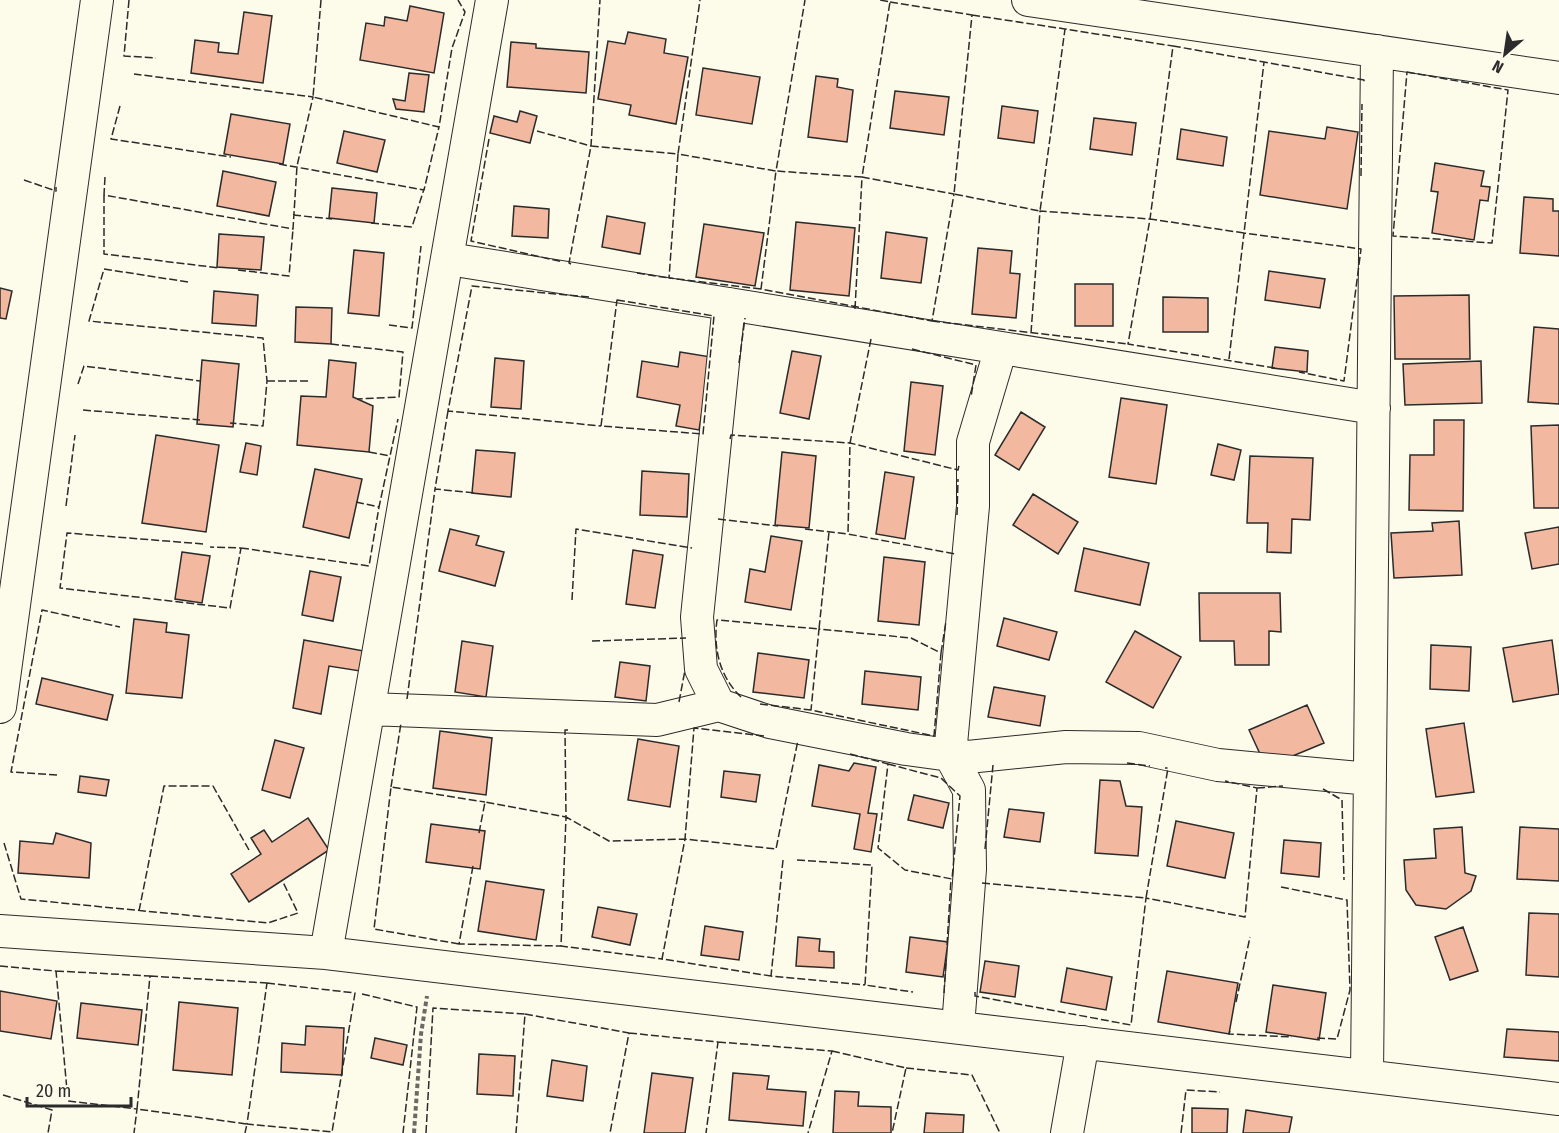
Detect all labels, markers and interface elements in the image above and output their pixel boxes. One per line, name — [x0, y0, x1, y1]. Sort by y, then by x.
north arrow — [1475, 24, 1535, 84]
text: N — [1489, 56, 1507, 77]
scale bar — [27, 1070, 130, 1108]
text: 20 m — [36, 1080, 71, 1102]

